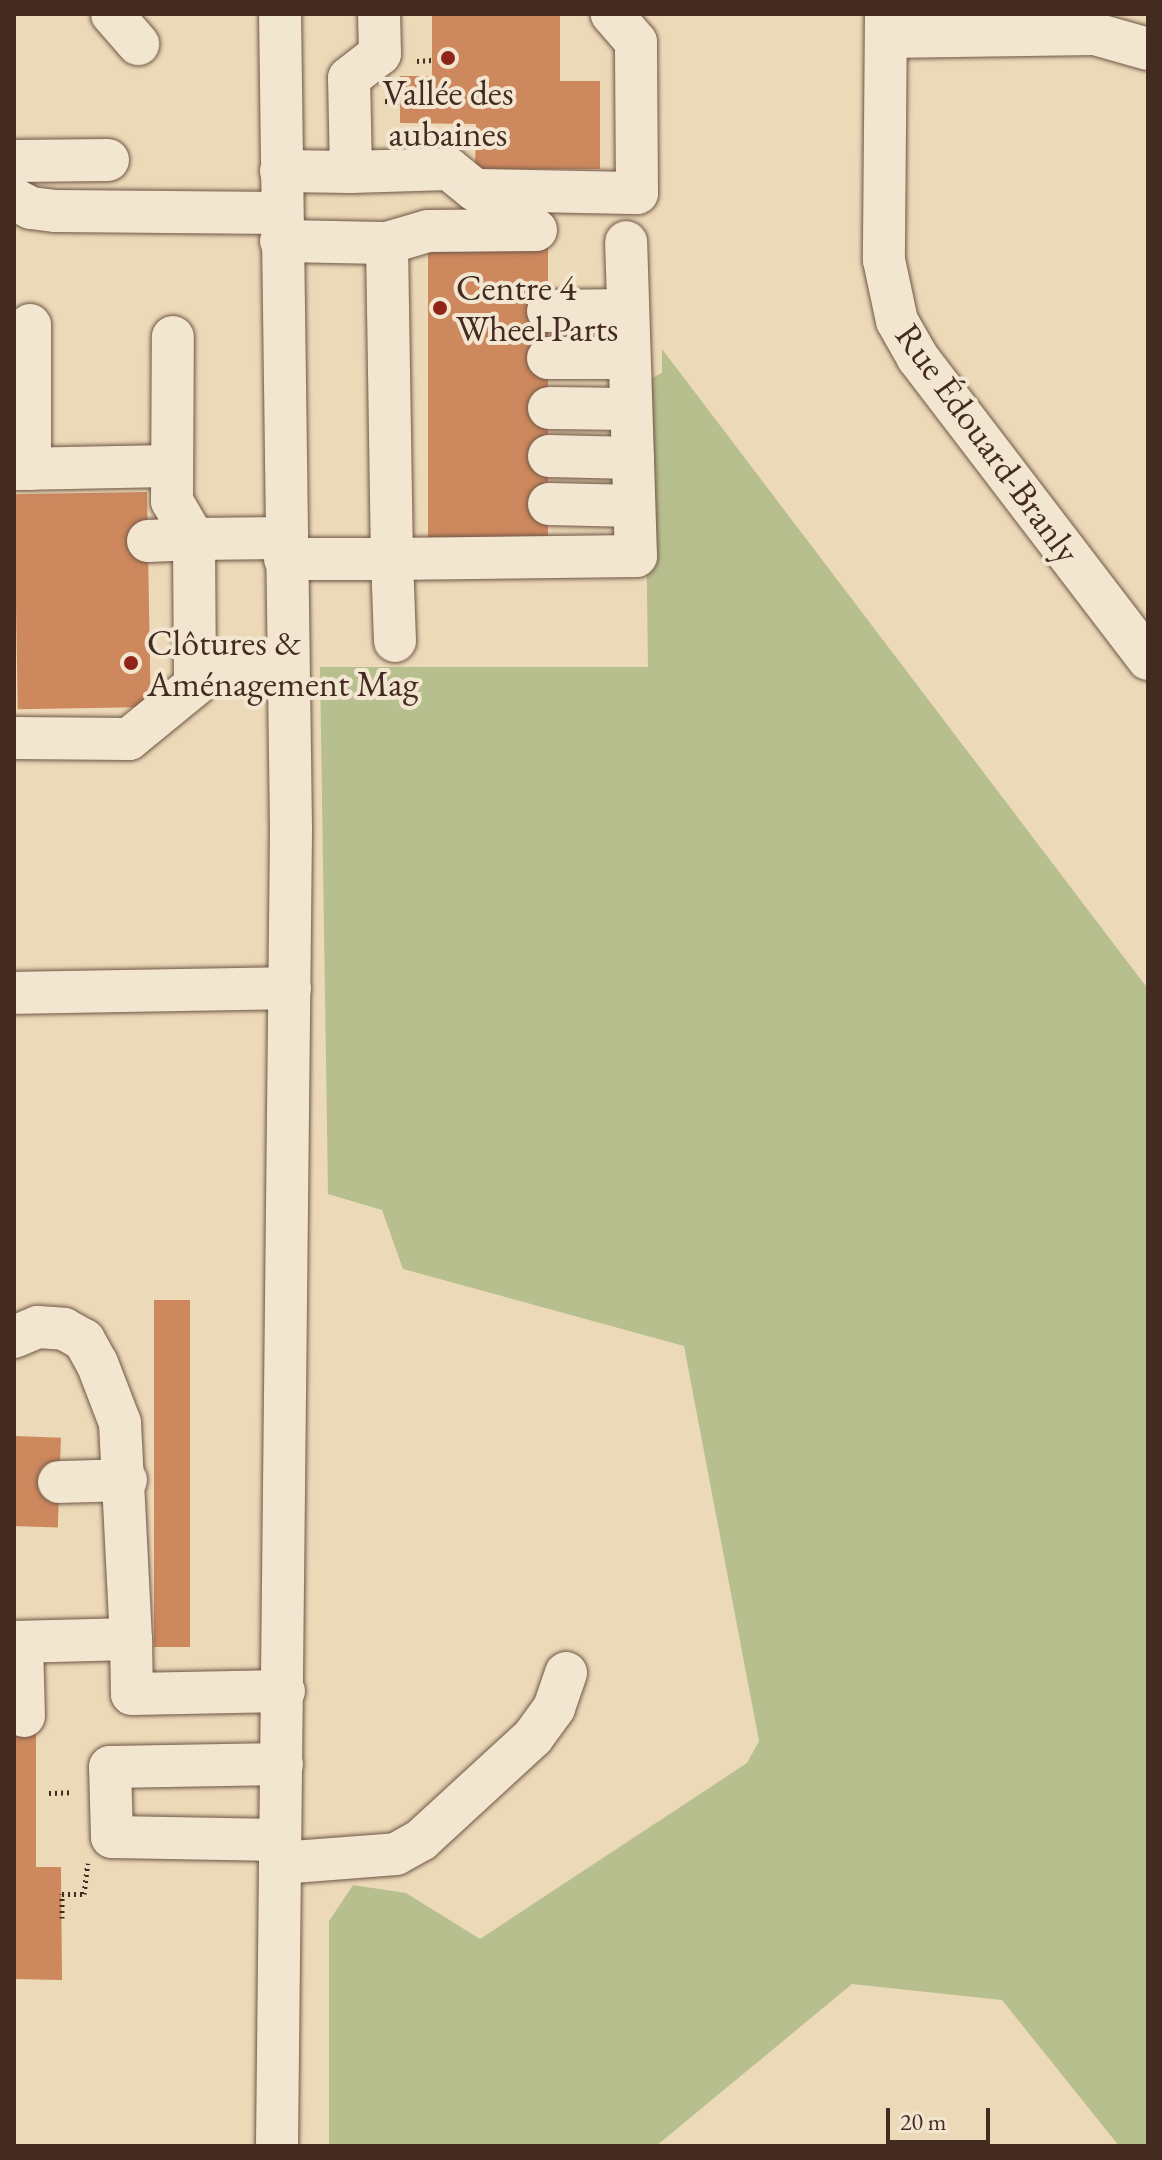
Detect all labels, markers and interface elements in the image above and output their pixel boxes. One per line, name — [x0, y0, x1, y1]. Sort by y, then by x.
marker: Vallée des aubaines — [439, 49, 457, 67]
place label: Vallée des aubaines — [382, 70, 514, 155]
place label: Centre 4 Wheel Parts — [456, 265, 618, 350]
marker: Centre 4 Wheel Parts — [431, 299, 449, 317]
street label: Rue Édouard-Branly — [887, 315, 1089, 571]
place label: Clôtures & Aménagement Mag — [147, 620, 418, 705]
marker: Clôtures & Aménagement Mag — [122, 654, 140, 672]
scale bar — [890, 2092, 994, 2142]
text: 20 m — [900, 2106, 947, 2137]

